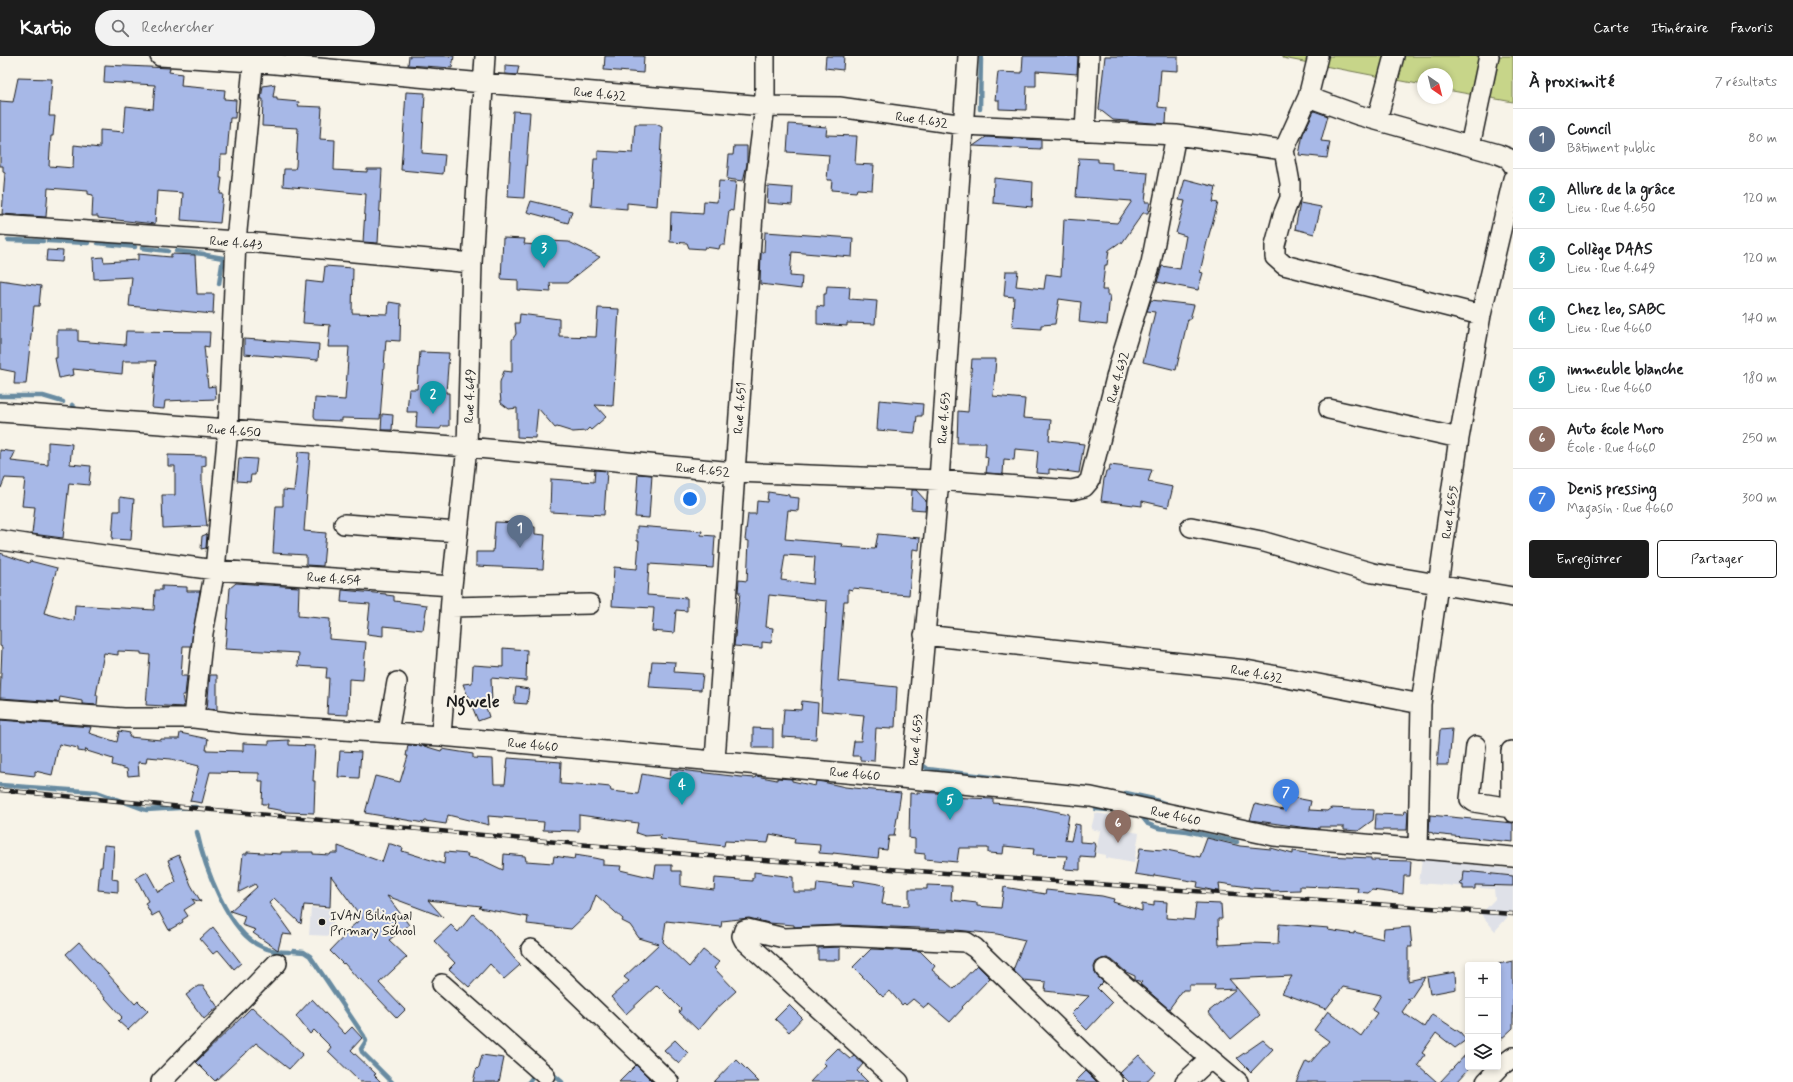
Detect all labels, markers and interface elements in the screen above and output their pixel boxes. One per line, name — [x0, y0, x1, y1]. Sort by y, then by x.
search box — [95, 10, 375, 46]
text: Kartio — [20, 16, 71, 41]
icon: search — [109, 17, 131, 39]
text: Rechercher — [141, 18, 214, 38]
text: Carte — [1593, 19, 1629, 37]
text: Itinéraire — [1651, 19, 1708, 37]
text: Favoris — [1730, 19, 1773, 37]
north arrow — [1417, 68, 1453, 104]
text: À proximité — [1529, 71, 1614, 93]
text: 7 résultats — [1715, 74, 1777, 91]
street label: Rue 4.632 — [573, 84, 627, 105]
street label: Rue 4.632 — [894, 108, 949, 133]
text: Council — [1567, 120, 1611, 140]
text: 1 — [1539, 130, 1545, 147]
text: 80 m — [1748, 130, 1777, 147]
text: Bâtiment public — [1567, 140, 1655, 157]
text: Allure de la grâce — [1567, 180, 1675, 200]
text: 2 — [1539, 190, 1545, 207]
text: 120 m — [1743, 190, 1777, 207]
text: Lieu · Rue 4.650 — [1567, 200, 1655, 217]
street label: Rue 4.643 — [209, 233, 264, 254]
pin: 3 — [531, 235, 557, 268]
text: Collège DAAS — [1567, 240, 1652, 260]
text: 3 — [1539, 250, 1545, 267]
text: 120 m — [1743, 250, 1777, 267]
text: Lieu · Rue 4.649 — [1567, 260, 1655, 277]
text: Chez leo, SABC — [1567, 300, 1665, 320]
text: 4 — [1538, 310, 1546, 327]
text: 140 m — [1742, 310, 1777, 327]
text: Lieu · Rue 4660 — [1567, 320, 1652, 337]
street label: Rue 4.632 — [1103, 349, 1134, 405]
text: immeuble blanche — [1567, 360, 1684, 380]
street label: Rue 4.649 — [461, 369, 480, 424]
text: 5 — [1538, 370, 1546, 387]
text: 180 m — [1742, 370, 1777, 387]
text: Lieu · Rue 4660 — [1567, 380, 1652, 397]
pin: 2 — [420, 381, 446, 414]
street label: Rue 4.651 — [730, 382, 751, 435]
street label: Rue 4.653 — [934, 391, 955, 445]
text: Auto école Moro — [1567, 420, 1664, 440]
street label: Rue 4.650 — [206, 421, 262, 442]
text: 6 — [1539, 430, 1545, 447]
text: 250 m — [1742, 430, 1777, 447]
text: École · Rue 4660 — [1567, 440, 1656, 457]
street label: Rue 4.652 — [675, 460, 731, 481]
text: Denis pressing — [1567, 480, 1657, 500]
street label: Rue 4.655 — [1438, 484, 1463, 540]
your location — [680, 489, 700, 509]
text: 7 — [1538, 490, 1546, 507]
text: 300 m — [1742, 490, 1777, 507]
text: Magasin · Rue 4660 — [1567, 500, 1673, 517]
pin: 1 — [507, 515, 533, 548]
button: Enregistrer — [1529, 540, 1649, 578]
button: Partager — [1657, 540, 1777, 578]
street label: Rue 4.654 — [306, 569, 362, 590]
street label: Rue 4.632 — [1229, 662, 1285, 687]
district label: Ngwele — [446, 691, 500, 716]
street label: Rue 4.653 — [906, 713, 927, 767]
street label: Rue 4660 — [507, 735, 559, 756]
street label: Rue 4660 — [829, 764, 881, 785]
pin: 4 — [669, 772, 695, 805]
pin: 7 — [1273, 779, 1299, 812]
pin: 5 — [937, 787, 963, 820]
street label: Rue 4660 — [1149, 803, 1202, 830]
pin: 6 — [1105, 810, 1131, 843]
place label: IVAN Bilingual Primary School — [330, 908, 416, 940]
marker: IVAN Bilingual Primary School — [317, 917, 327, 927]
map controls — [1465, 962, 1501, 1070]
button: + — [1465, 962, 1501, 998]
button: − — [1465, 998, 1501, 1034]
button: layers — [1465, 1034, 1501, 1070]

